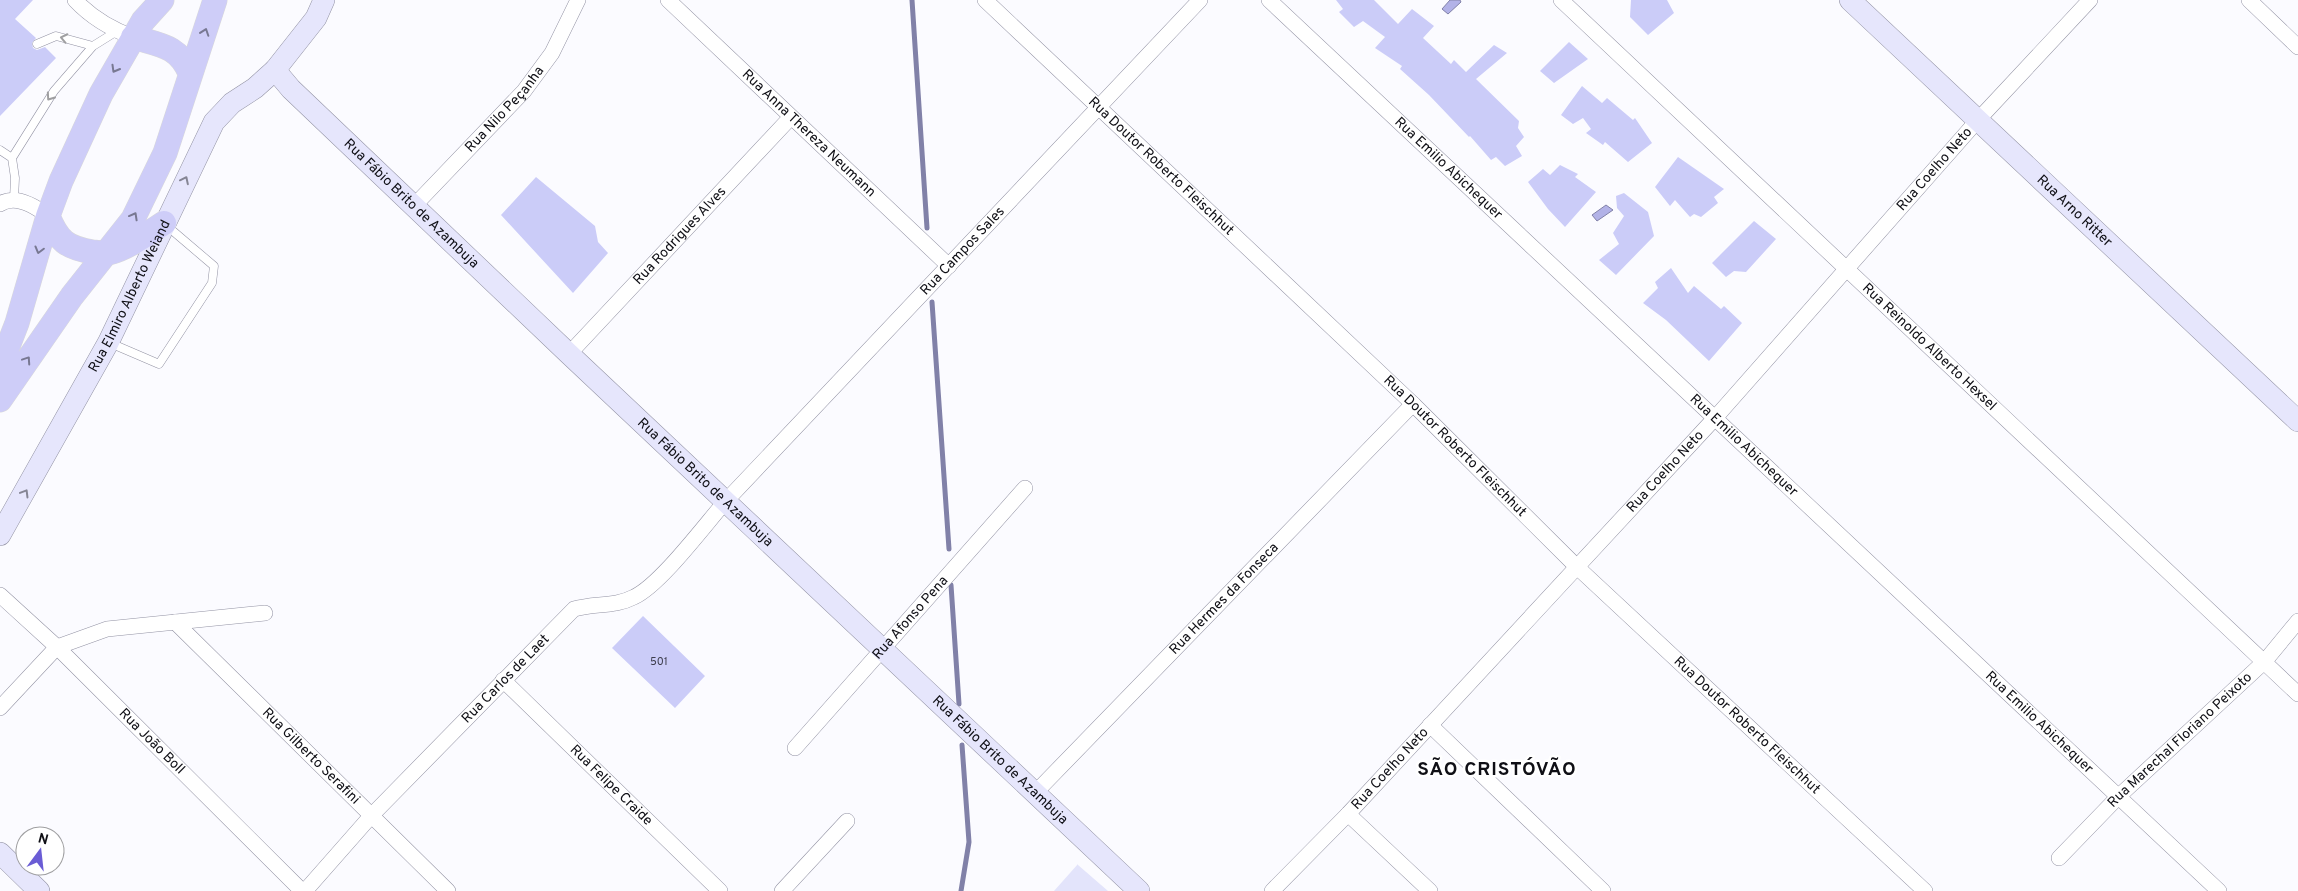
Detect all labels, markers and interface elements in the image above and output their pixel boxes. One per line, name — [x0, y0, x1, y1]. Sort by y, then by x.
one-way arrow — [199, 28, 209, 36]
one-way arrow — [60, 33, 69, 44]
one-way arrow — [111, 63, 121, 72]
street label: Rua Nilo Peçanha — [461, 63, 548, 156]
street label: Rua Anna Thereza Neumann — [738, 66, 879, 201]
one-way arrow — [47, 91, 56, 101]
street label: Rua Doutor Roberto Fleischhut — [1085, 93, 1237, 239]
street label: Rua Emilio Abichequer — [1391, 114, 1506, 223]
street label: Rua Coelho Neto — [1893, 124, 1976, 214]
street label: Rua Fábio Brito de Azambuja — [340, 135, 482, 272]
street label: Rua Arno Ritter — [2033, 171, 2116, 251]
one-way arrow — [179, 176, 190, 185]
street label: Rua Rodrigues Alves — [630, 183, 730, 288]
street label: Rua Campos Sales — [917, 203, 1008, 299]
one-way arrow — [128, 212, 138, 221]
street label: Rua Elmiro Alberto Weiand — [85, 217, 174, 375]
one-way arrow — [34, 246, 44, 254]
street label: Rua Reinoldo Alberto Hexsel — [1859, 280, 2000, 414]
one-way arrow — [21, 356, 30, 365]
street label: Rua Doutor Roberto Fleischhut — [1380, 372, 1530, 520]
street label: Rua Emilio Abichequer — [1686, 391, 1802, 500]
street label: Rua Fábio Brito de Azambuja — [634, 414, 777, 550]
street label: Rua Coelho Neto — [1623, 427, 1708, 516]
one-way arrow — [18, 490, 28, 499]
street label: Rua Hermes da Fonseca — [1166, 539, 1282, 658]
street label: Rua Afonso Pena — [869, 572, 952, 663]
street label: Rua Carlos de Laet — [458, 631, 553, 727]
street label: Rua Doutor Roberto Fleischhut — [1670, 653, 1824, 798]
house number: 501 — [650, 655, 668, 669]
street label: Rua Emilio Abichequer — [1982, 668, 2097, 778]
street label: Rua Marechal Floriano Peixoto — [2104, 669, 2256, 811]
street label: Rua Fábio Brito de Azambuja — [929, 692, 1071, 828]
street label: Rua Gilberto Serafini — [259, 704, 363, 808]
street label: Rua João Boll — [115, 705, 188, 778]
street label: Rua Coelho Neto — [1348, 724, 1432, 813]
street label: Rua Felipe Craide — [566, 741, 656, 829]
district label: SÃO CRISTÓVÃO — [1417, 757, 1577, 782]
north arrow — [15, 826, 65, 876]
text: N — [36, 830, 50, 849]

